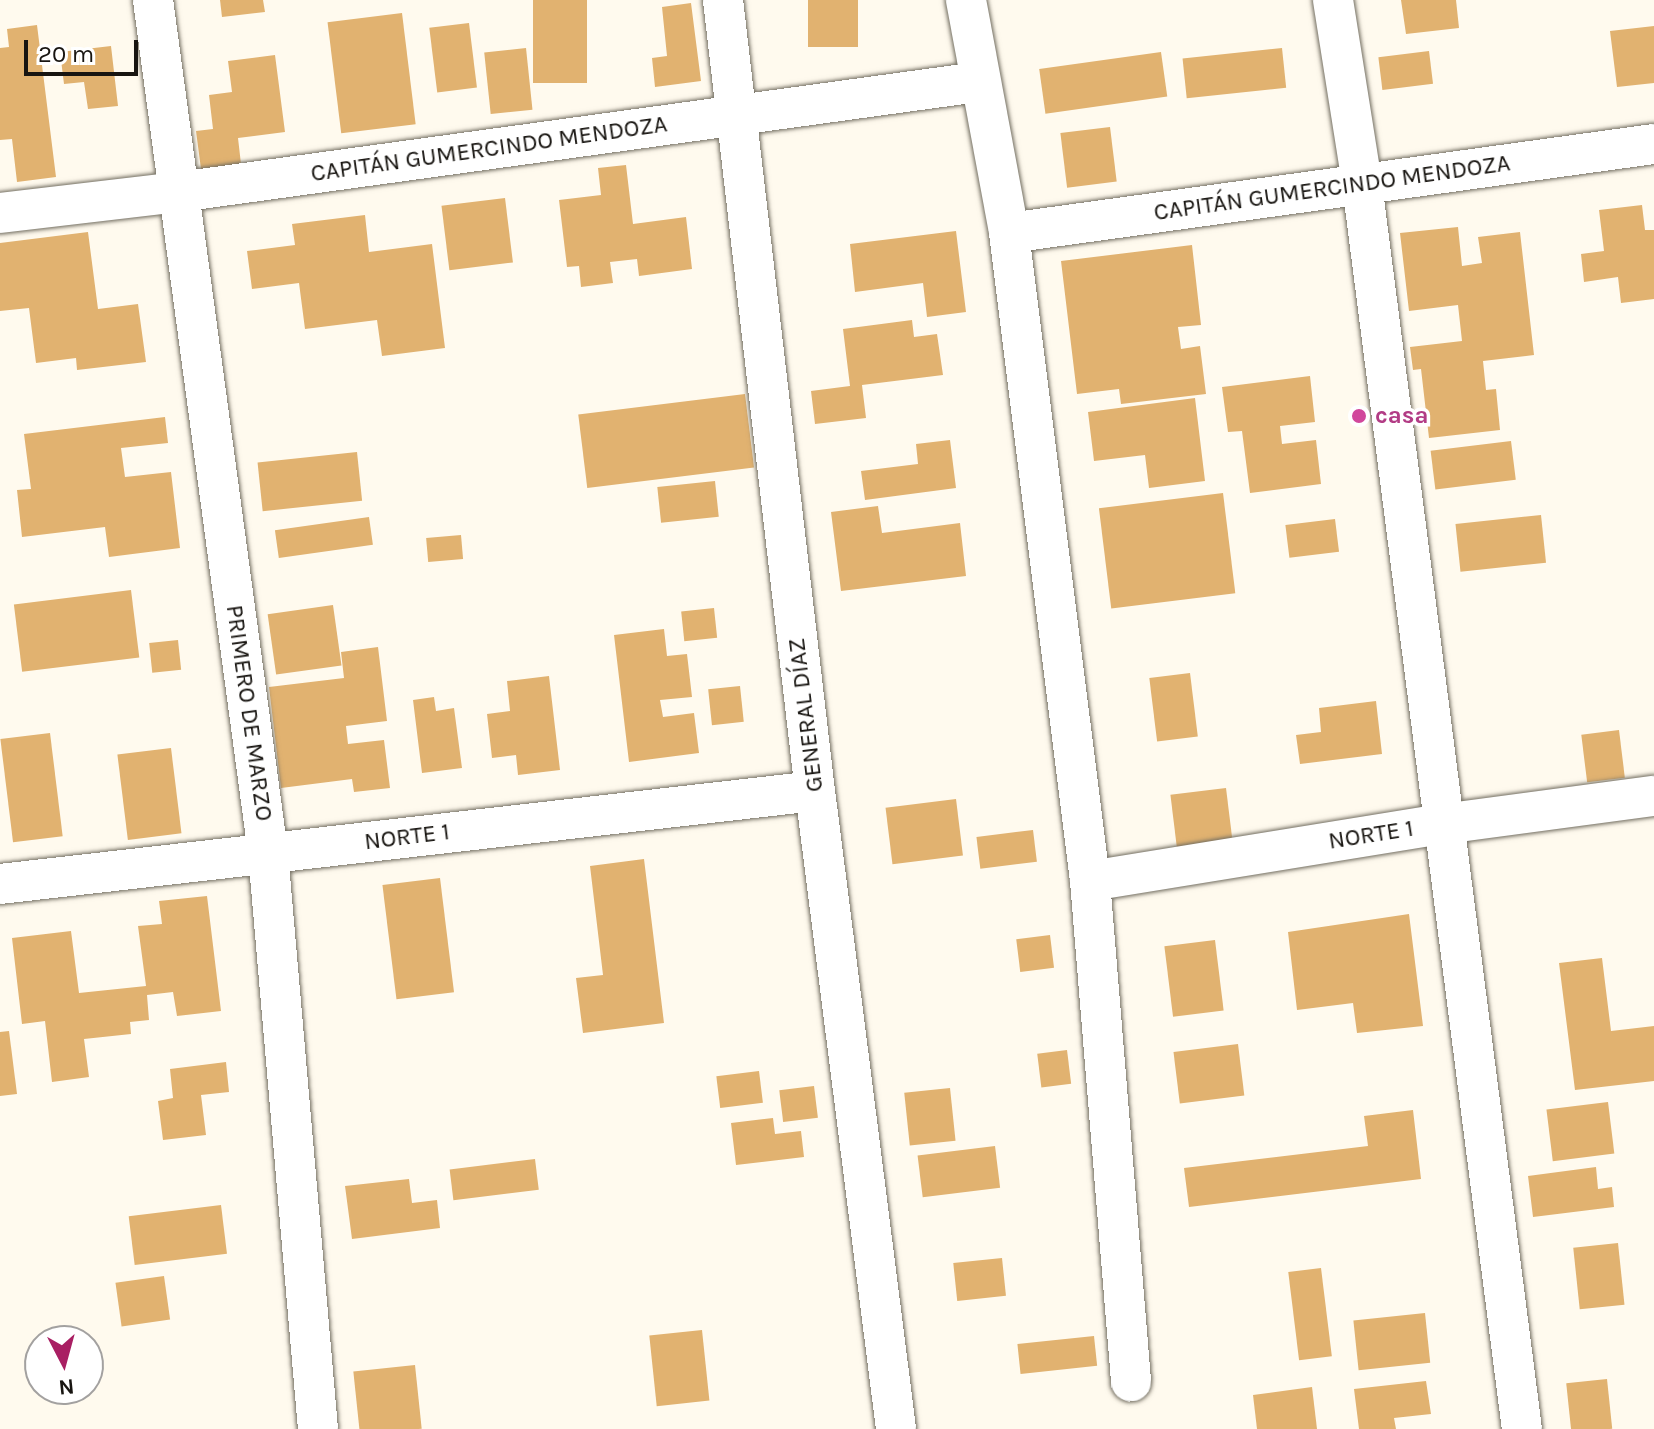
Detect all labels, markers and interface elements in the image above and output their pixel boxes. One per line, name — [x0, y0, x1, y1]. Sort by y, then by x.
scale bar — [28, 24, 142, 74]
text: 20 m — [38, 40, 94, 68]
street label: CAPITÁN GUMERCINDO MENDOZA — [309, 110, 669, 188]
street label: CAPITÁN GUMERCINDO MENDOZA — [1152, 149, 1512, 227]
place label: casa — [1375, 402, 1428, 430]
marker: casa — [1350, 407, 1368, 425]
street label: PRIMERO DE MARZO — [220, 603, 278, 823]
street label: GENERAL DÍAZ — [782, 636, 830, 794]
street label: NORTE 1 — [1326, 814, 1416, 856]
street label: NORTE 1 — [363, 817, 451, 857]
north arrow — [24, 1325, 104, 1405]
text: N — [57, 1373, 76, 1401]

